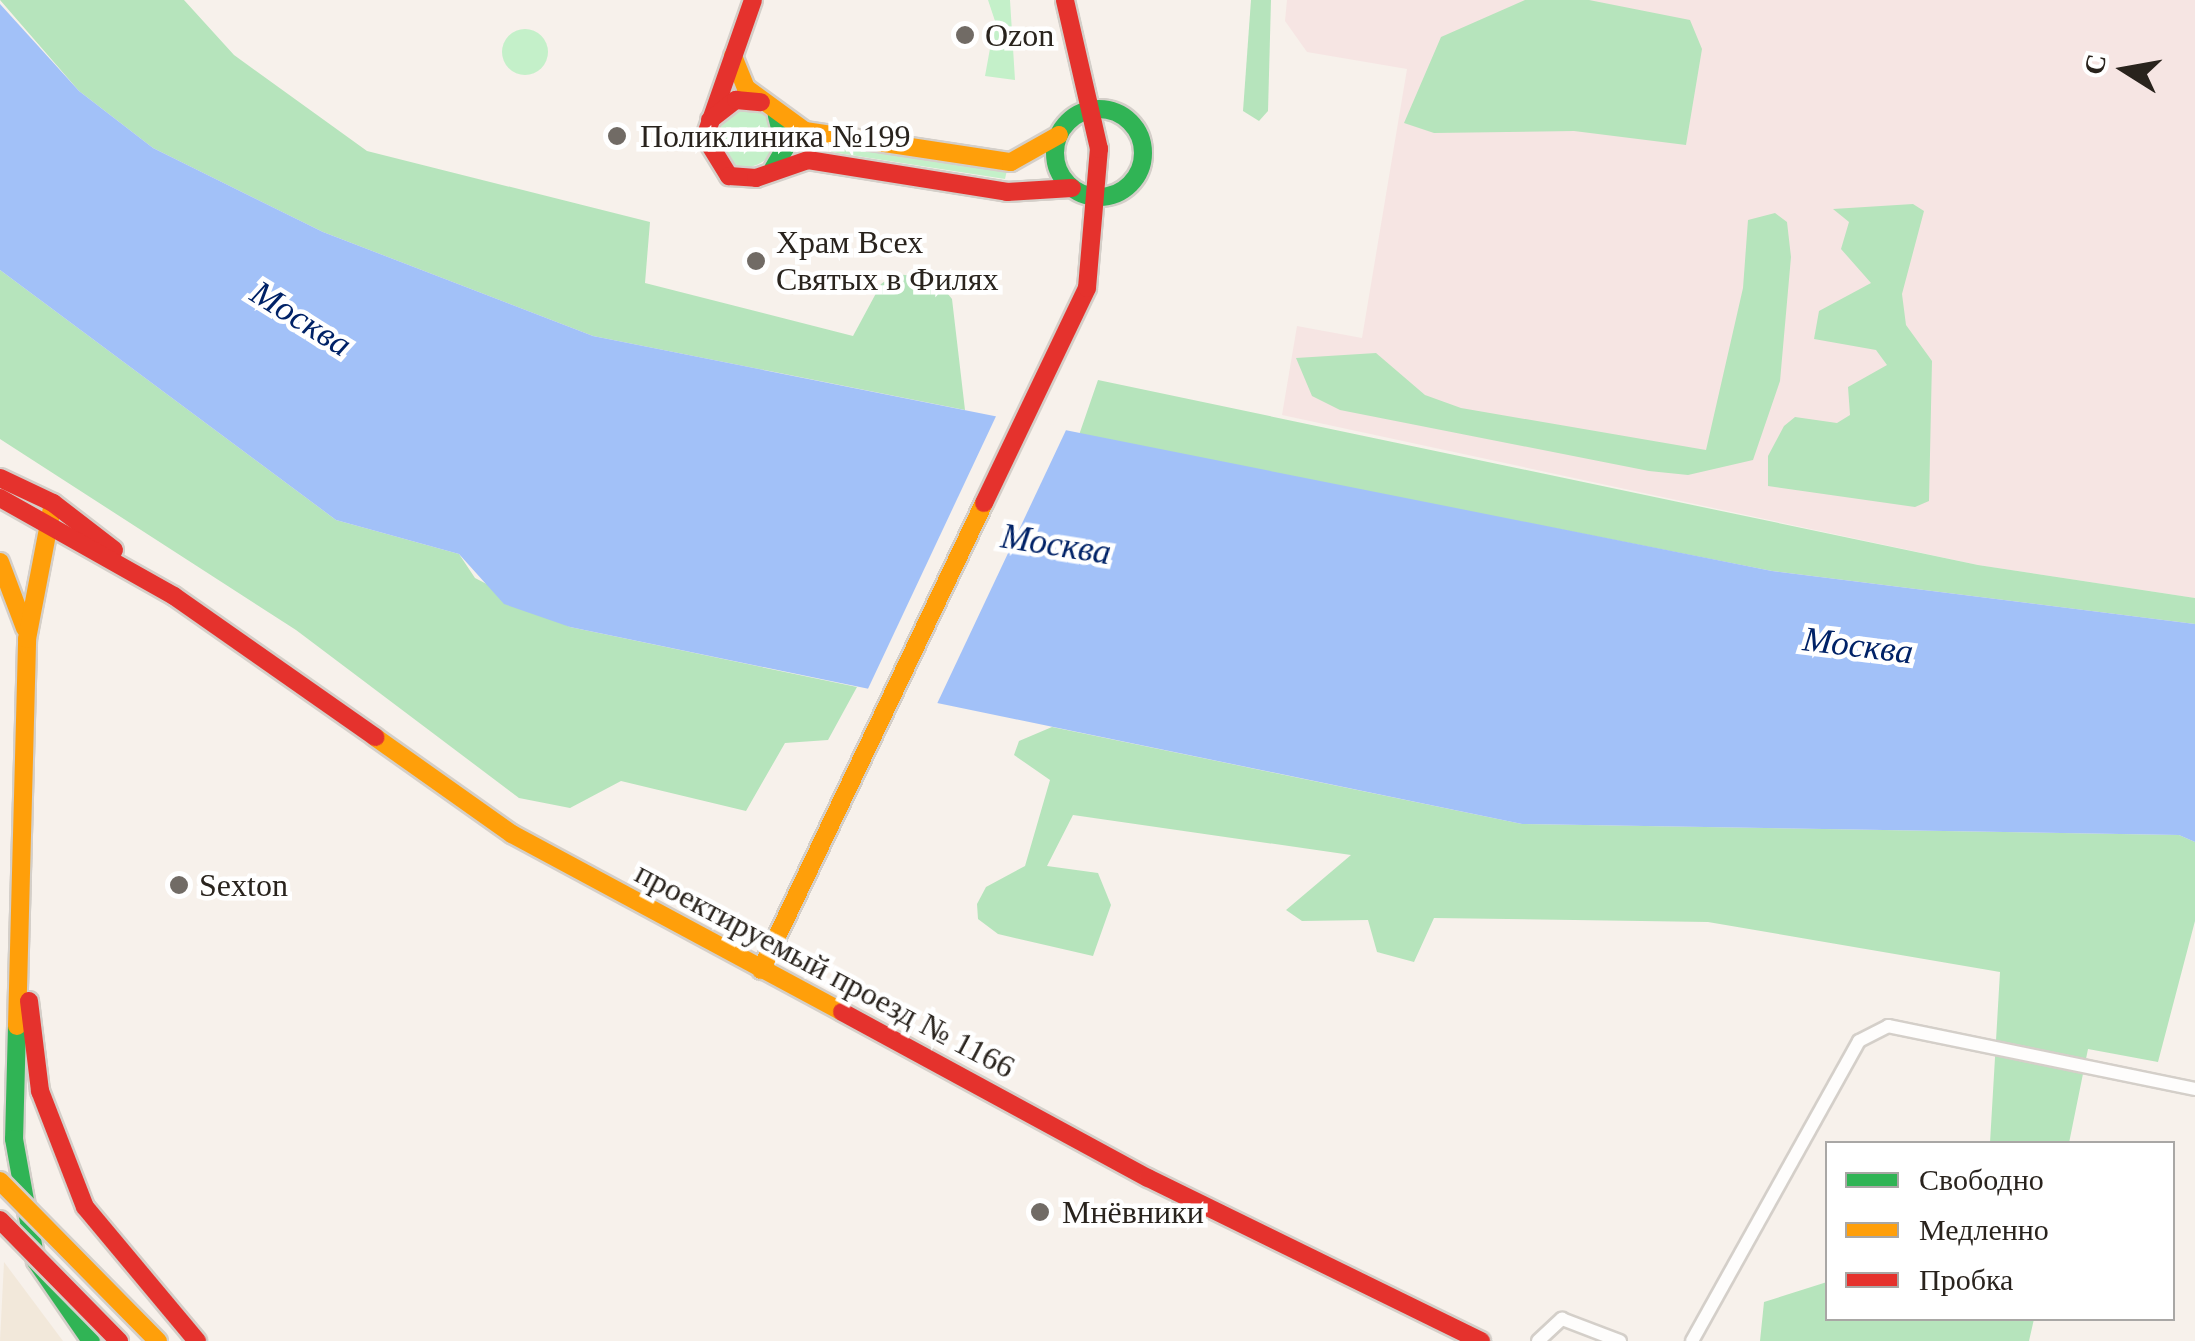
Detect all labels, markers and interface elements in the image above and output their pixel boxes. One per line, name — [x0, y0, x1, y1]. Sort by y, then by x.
place label: Ozon — [985, 16, 1054, 54]
north arrow — [2075, 20, 2175, 120]
marker: Ozon — [954, 24, 976, 46]
text: С — [2078, 51, 2112, 77]
place label: Поликлиника №199 — [640, 117, 910, 155]
marker: Поликлиника №199 — [604, 123, 630, 149]
place label: Храм Всех Святых в Филях — [776, 224, 998, 299]
marker: Храм Всех Святых в Филях — [745, 250, 767, 272]
water label: Москва — [243, 272, 359, 366]
water label: Москва — [998, 516, 1114, 574]
water label: Москва — [1801, 618, 1915, 674]
street label: проектируемый проезд № 1166 — [629, 854, 1021, 1086]
place label: Sexton — [199, 866, 288, 904]
marker: Sexton — [168, 874, 190, 896]
legend — [1825, 1141, 2175, 1321]
text: Свободно — [1919, 1163, 2044, 1196]
place label: Мнёвники — [1062, 1193, 1204, 1231]
marker: Мнёвники — [1027, 1199, 1053, 1225]
text: Медленно — [1919, 1213, 2049, 1246]
text: Пробка — [1919, 1263, 2013, 1296]

